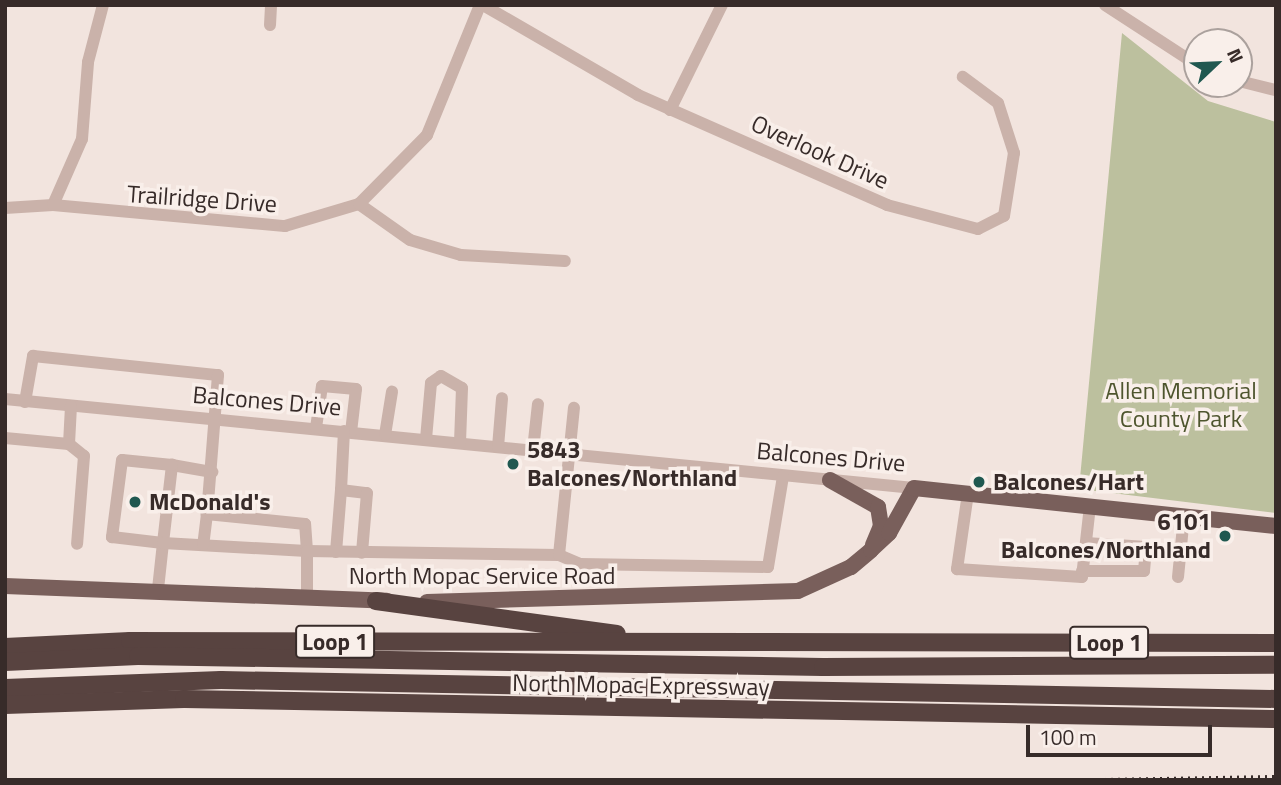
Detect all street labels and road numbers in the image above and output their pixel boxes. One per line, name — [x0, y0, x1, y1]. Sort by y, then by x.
street label: Overlook Drive — [747, 109, 893, 195]
street label: Trailridge Drive — [126, 179, 278, 219]
street label: Balcones Drive — [191, 380, 343, 422]
street label: Balcones Drive — [755, 436, 907, 478]
street label: North Mopac Service Road — [349, 562, 615, 590]
road number: Loop 1 — [295, 622, 375, 662]
road number: Loop 1 — [1069, 624, 1149, 663]
street label: North Mopac Expressway — [512, 668, 770, 702]

